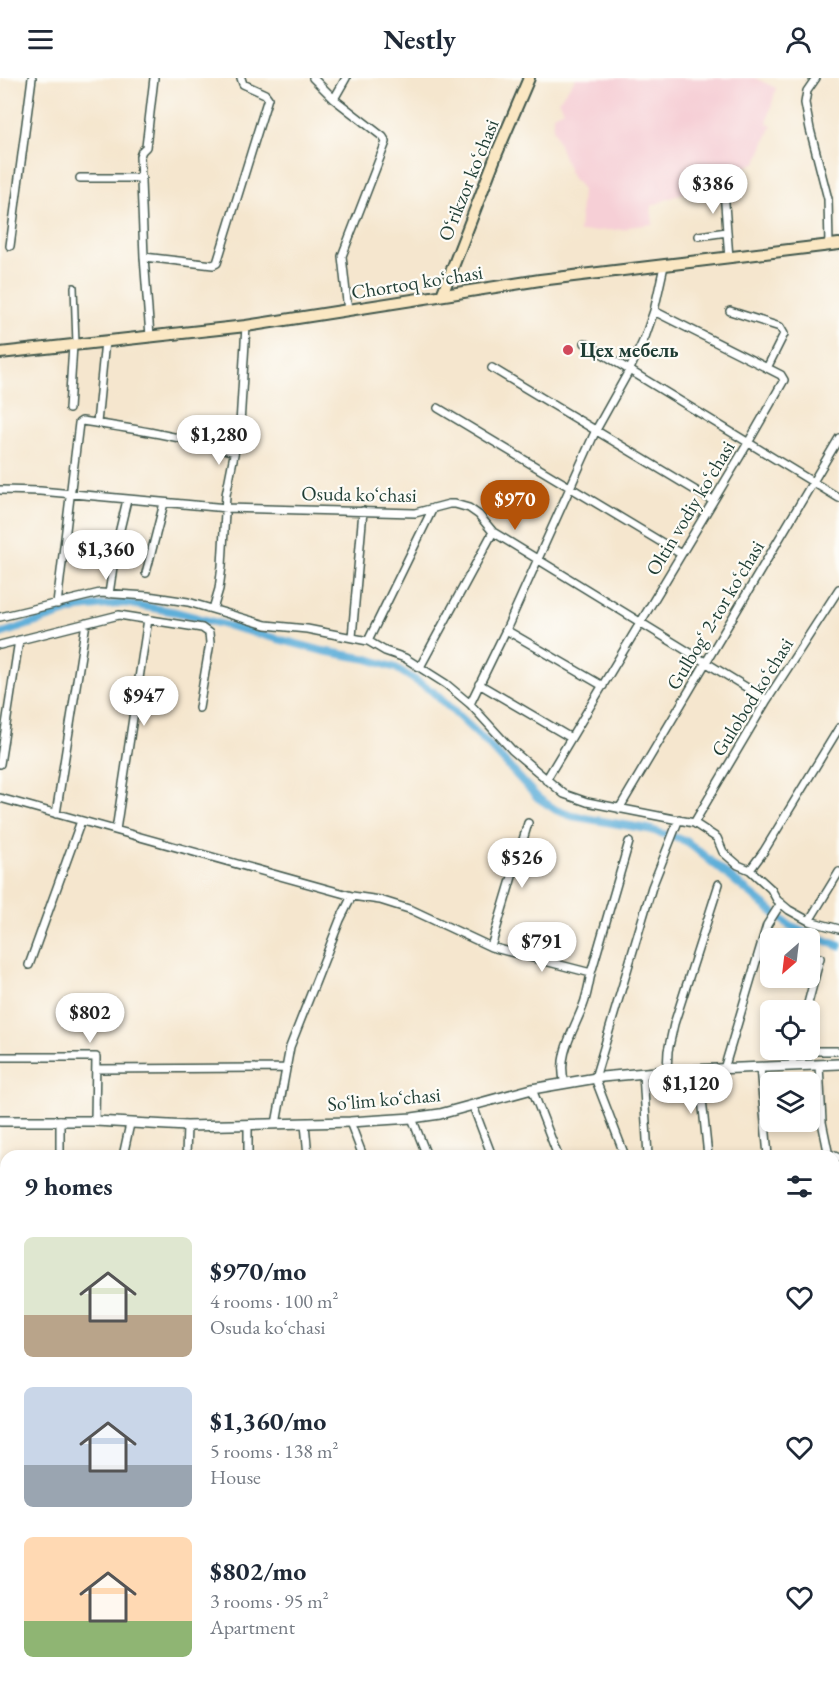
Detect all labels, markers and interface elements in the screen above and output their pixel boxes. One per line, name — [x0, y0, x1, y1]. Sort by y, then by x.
text: Nestly — [383, 22, 456, 57]
icon: menu — [24, 23, 57, 56]
icon: person — [782, 23, 815, 56]
street label: Oʻrikzor koʻchasi — [432, 115, 504, 245]
pin: $386 — [677, 164, 749, 215]
text: $386 — [693, 170, 733, 196]
street label: Chortoq koʻchasi — [349, 259, 485, 305]
place label: Цех мебель — [580, 337, 679, 363]
marker: Цех мебель — [561, 343, 575, 357]
pin: $1,280 — [170, 415, 268, 466]
text: $1,280 — [191, 421, 247, 447]
street label: Oltin vodiy koʻchasi — [640, 436, 741, 580]
street label: Osuda koʻchasi — [301, 480, 417, 508]
pin: $970 — [479, 480, 551, 531]
text: $970 — [495, 486, 535, 512]
pin: $1,360 — [57, 530, 155, 581]
street label: Gulbogʻ 2-tor koʻchasi — [660, 535, 770, 694]
text: $1,360 — [78, 536, 134, 562]
street label: Gulobod koʻchasi — [705, 633, 799, 761]
pin: $947 — [108, 676, 180, 727]
text: $947 — [124, 682, 164, 708]
pin: $526 — [486, 838, 558, 889]
text: $526 — [502, 844, 542, 870]
pin: $791 — [506, 922, 578, 973]
text: $791 — [522, 928, 562, 954]
north arrow — [760, 928, 820, 988]
map controls — [760, 928, 820, 1132]
pin: $802 — [54, 993, 126, 1044]
text: $802 — [70, 999, 110, 1025]
button: locate — [760, 1000, 820, 1060]
pin: $1,120 — [642, 1064, 740, 1115]
text: $1,120 — [663, 1070, 719, 1096]
button: layers — [760, 1072, 820, 1132]
street label: Soʻlim koʻchasi — [326, 1081, 442, 1117]
text: 9 homes — [24, 1169, 113, 1203]
icon: filters — [783, 1170, 816, 1203]
text: $970/mo — [210, 1254, 306, 1288]
icon: home — [72, 1261, 144, 1333]
icon: heart — [783, 1281, 816, 1314]
text: 4 rooms · 100 m² — [210, 1288, 338, 1314]
text: Osuda koʻchasi — [210, 1314, 325, 1340]
text: $1,360/mo — [210, 1404, 326, 1438]
icon: home — [72, 1411, 144, 1483]
icon: heart — [783, 1431, 816, 1464]
text: 5 rooms · 138 m² — [210, 1438, 338, 1464]
text: House — [210, 1464, 261, 1490]
text: $802/mo — [210, 1554, 306, 1588]
icon: home — [72, 1561, 144, 1633]
icon: heart — [783, 1581, 816, 1614]
text: 3 rooms · 95 m² — [210, 1588, 329, 1614]
text: Apartment — [210, 1614, 295, 1640]

